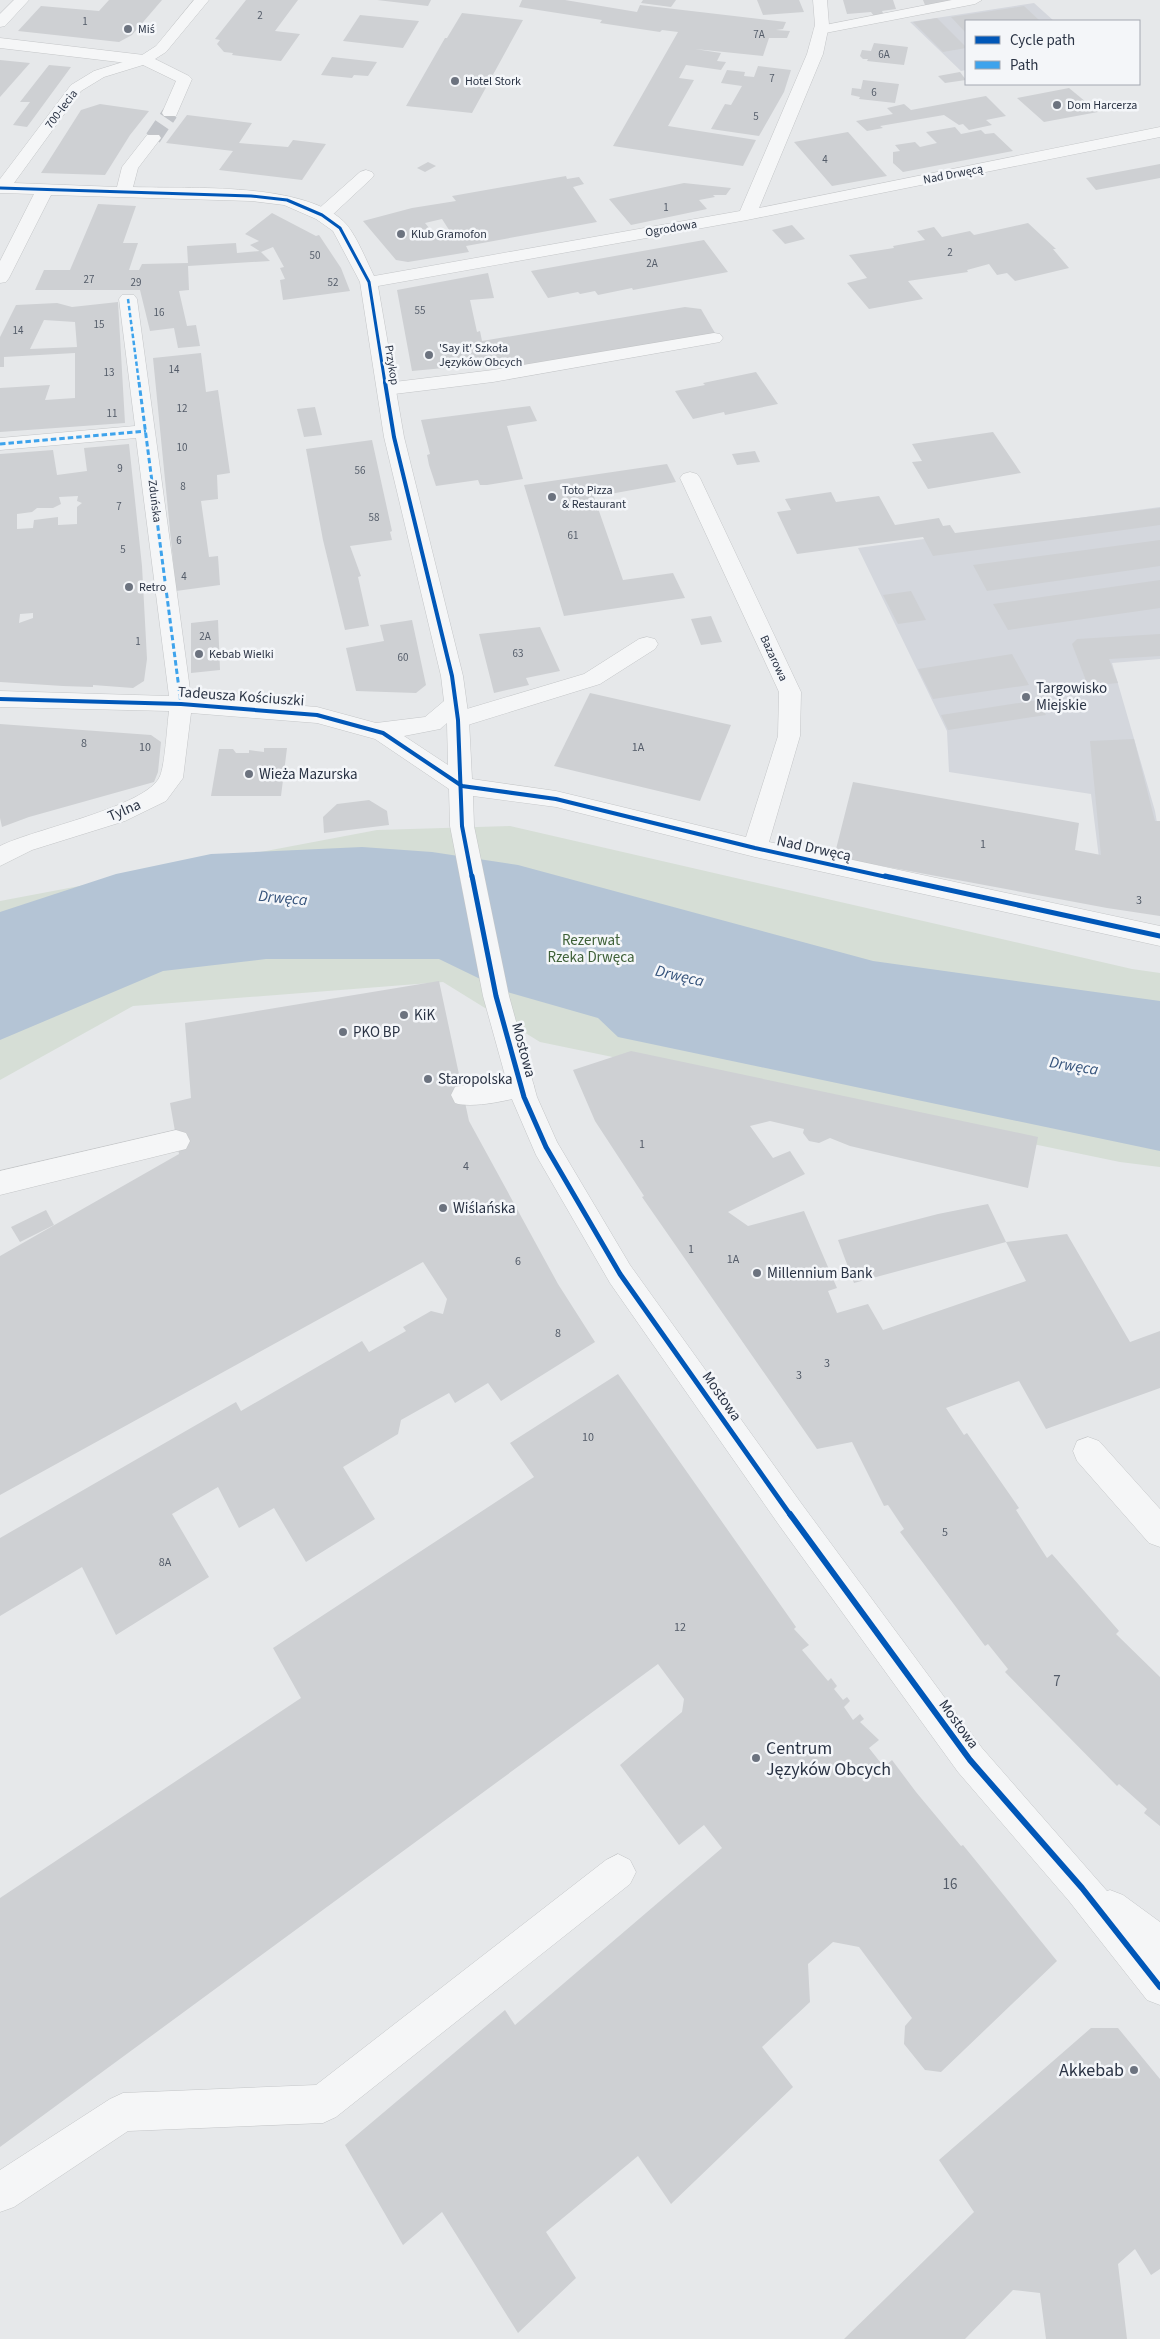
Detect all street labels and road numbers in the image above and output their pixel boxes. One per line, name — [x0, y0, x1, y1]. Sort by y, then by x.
street label: 700-lecia — [41, 86, 82, 132]
street label: Nad Drwęcą — [922, 160, 984, 189]
street label: Ogrodowa — [644, 216, 698, 241]
street label: Przykop — [380, 344, 403, 387]
street label: Zduńska — [143, 479, 166, 523]
street label: Bazarowa — [755, 632, 792, 684]
street label: Tadeusza Kościuszki — [177, 682, 305, 711]
street label: Tylna — [104, 794, 144, 827]
street label: Nad Drwęcą — [775, 830, 854, 867]
street label: Mostowa — [506, 1020, 541, 1080]
street label: Mostowa — [697, 1367, 746, 1425]
street label: Mostowa — [934, 1695, 984, 1753]

